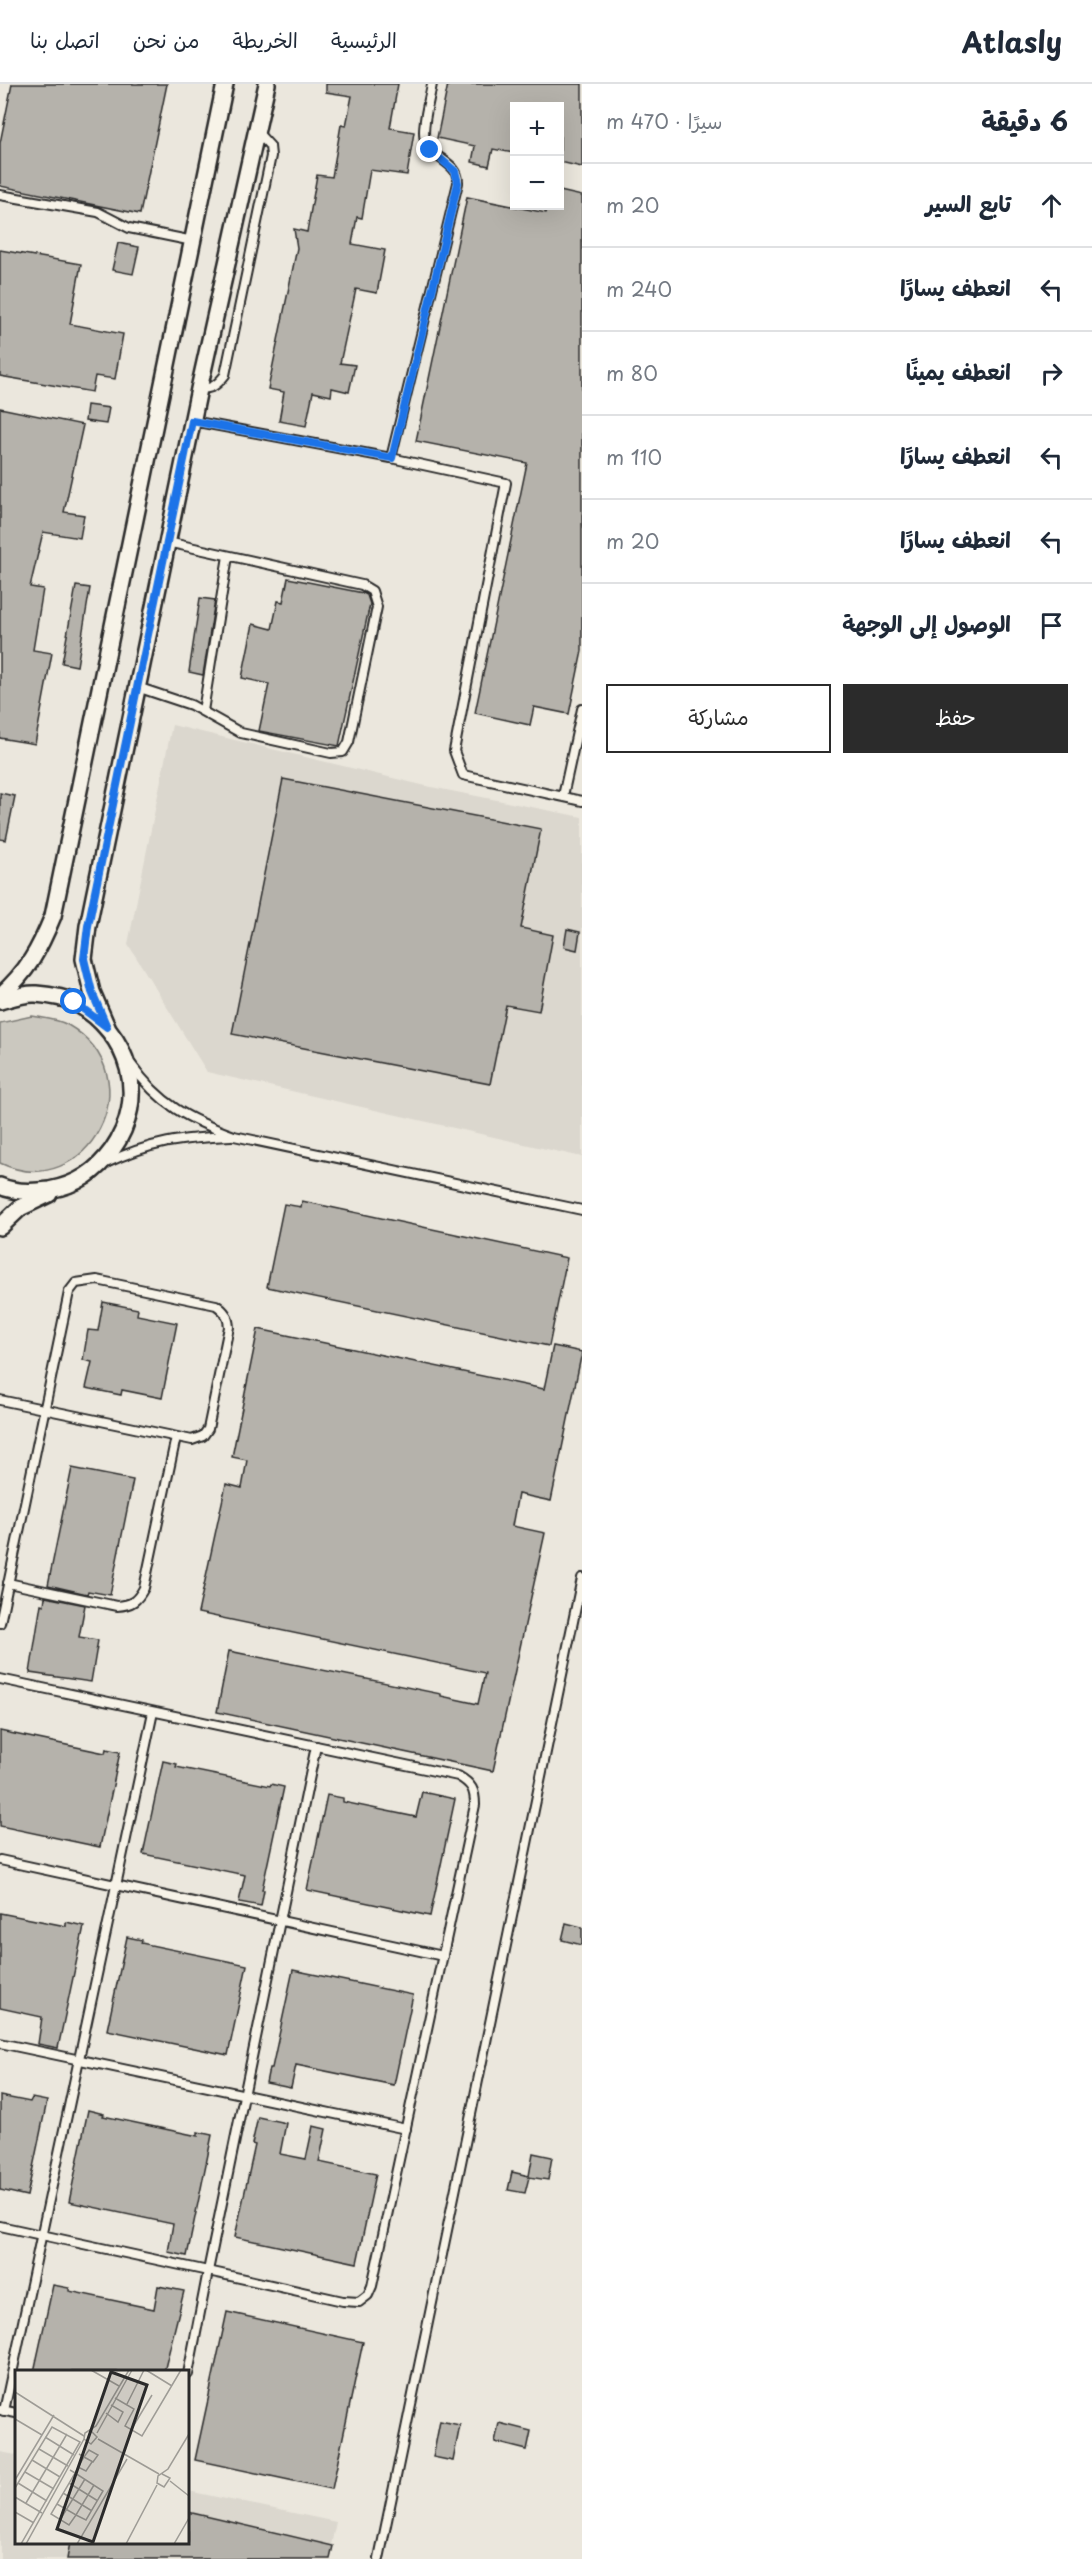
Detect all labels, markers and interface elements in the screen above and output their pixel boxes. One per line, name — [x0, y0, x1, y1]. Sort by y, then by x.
text: Atlasly — [962, 20, 1062, 63]
text: اتصل بنا — [30, 23, 100, 55]
text: من نحن — [133, 23, 199, 55]
text: الخريطة — [232, 23, 298, 55]
text: الرئيسية — [331, 23, 397, 55]
text: 6 دقيقة — [981, 101, 1068, 140]
map controls — [510, 102, 564, 210]
button: + — [510, 102, 564, 156]
text: سيرًا · 470 m — [606, 106, 722, 136]
route end — [416, 136, 442, 162]
button: − — [510, 156, 564, 210]
text: تابع السير — [926, 186, 1011, 219]
icon: ahead — [1035, 189, 1068, 222]
text: 20 m — [606, 190, 659, 220]
text: انعطف يسارًا — [900, 270, 1011, 303]
icon: left — [1035, 273, 1068, 306]
text: 240 m — [606, 274, 672, 304]
text: انعطف يمينًا — [906, 354, 1011, 387]
icon: right — [1035, 357, 1068, 390]
text: 80 m — [606, 358, 658, 388]
text: انعطف يسارًا — [900, 438, 1011, 471]
icon: left — [1035, 441, 1068, 474]
text: 110 m — [606, 442, 662, 472]
text: انعطف يسارًا — [900, 522, 1011, 555]
icon: left — [1035, 525, 1068, 558]
text: 20 m — [606, 526, 659, 556]
text: الوصول إلى الوجهة — [842, 606, 1011, 639]
icon: arrive — [1035, 609, 1068, 642]
button: مشاركة — [606, 684, 831, 753]
button: حفظ — [843, 684, 1068, 753]
route start — [60, 988, 86, 1014]
inset map — [15, 2370, 189, 2544]

